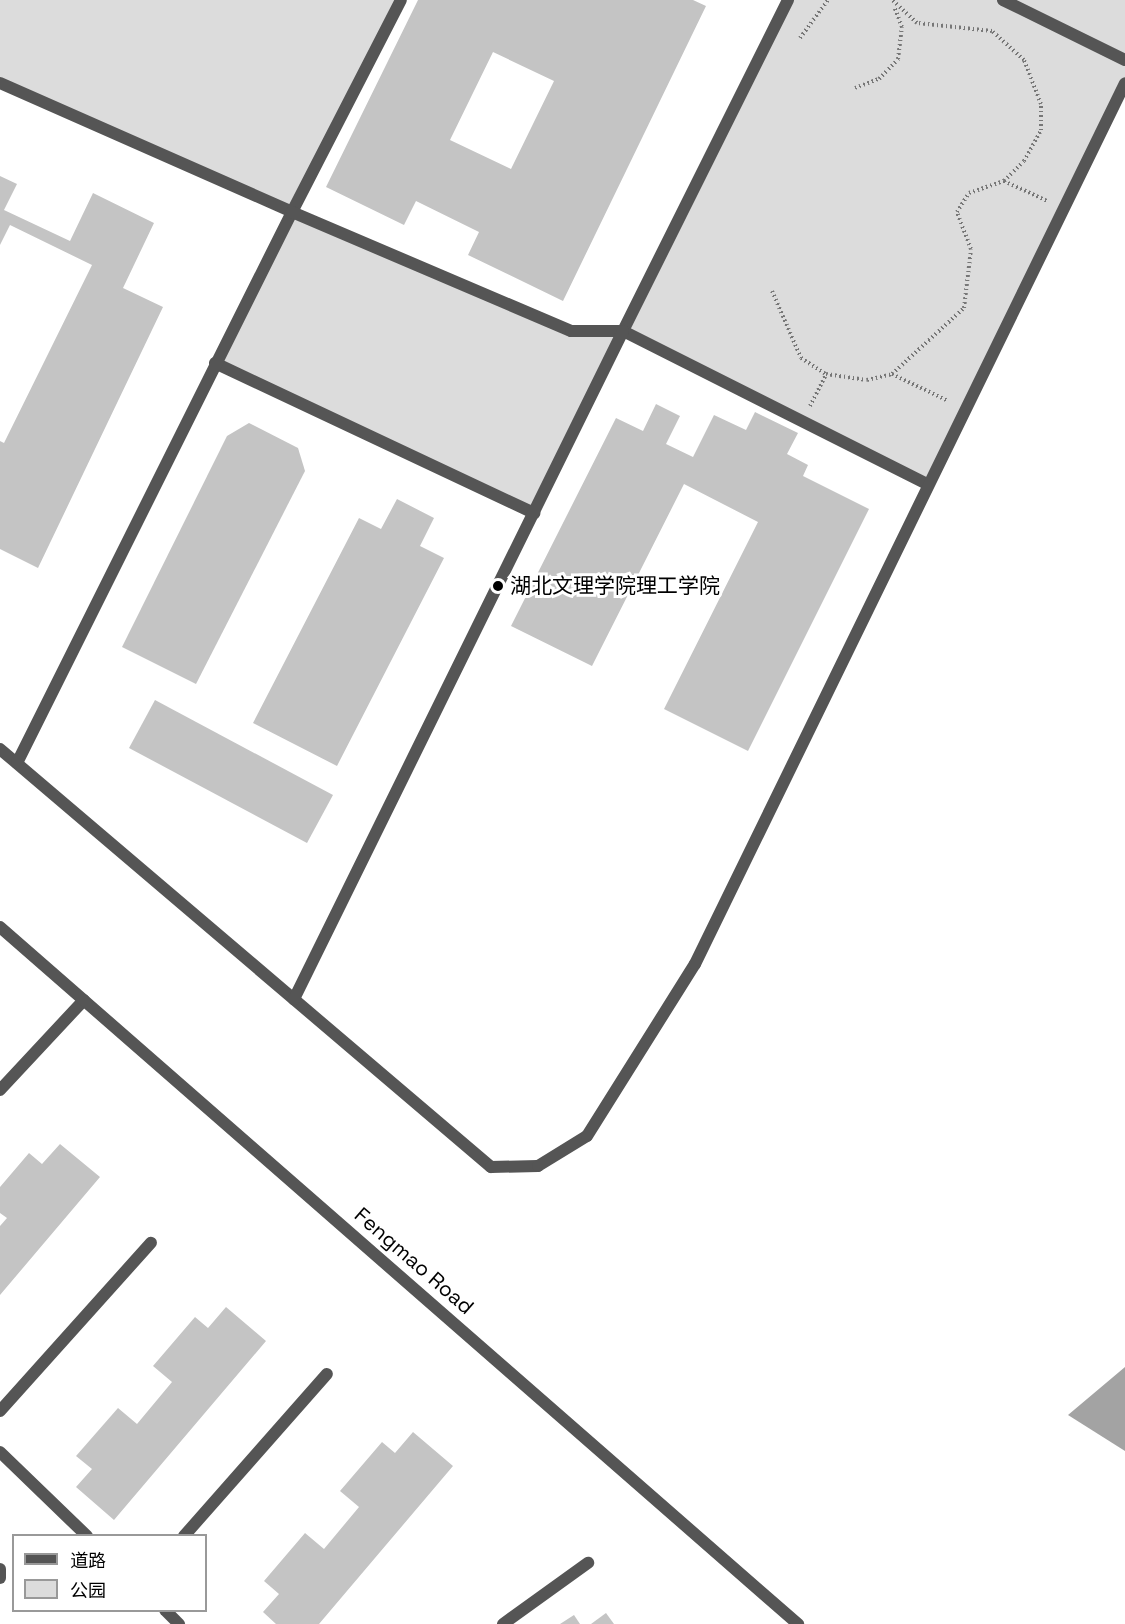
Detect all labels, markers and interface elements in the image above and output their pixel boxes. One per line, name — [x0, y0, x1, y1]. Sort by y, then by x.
place label: 湖北文理学院理工学院 — [510, 573, 720, 599]
marker: 湖北文理学院理工学院 — [491, 579, 505, 593]
street label: Fengmao Road — [349, 1202, 479, 1320]
legend — [12, 1534, 207, 1612]
text: 道路 — [70, 1549, 106, 1572]
text: 公园 — [70, 1579, 106, 1602]

